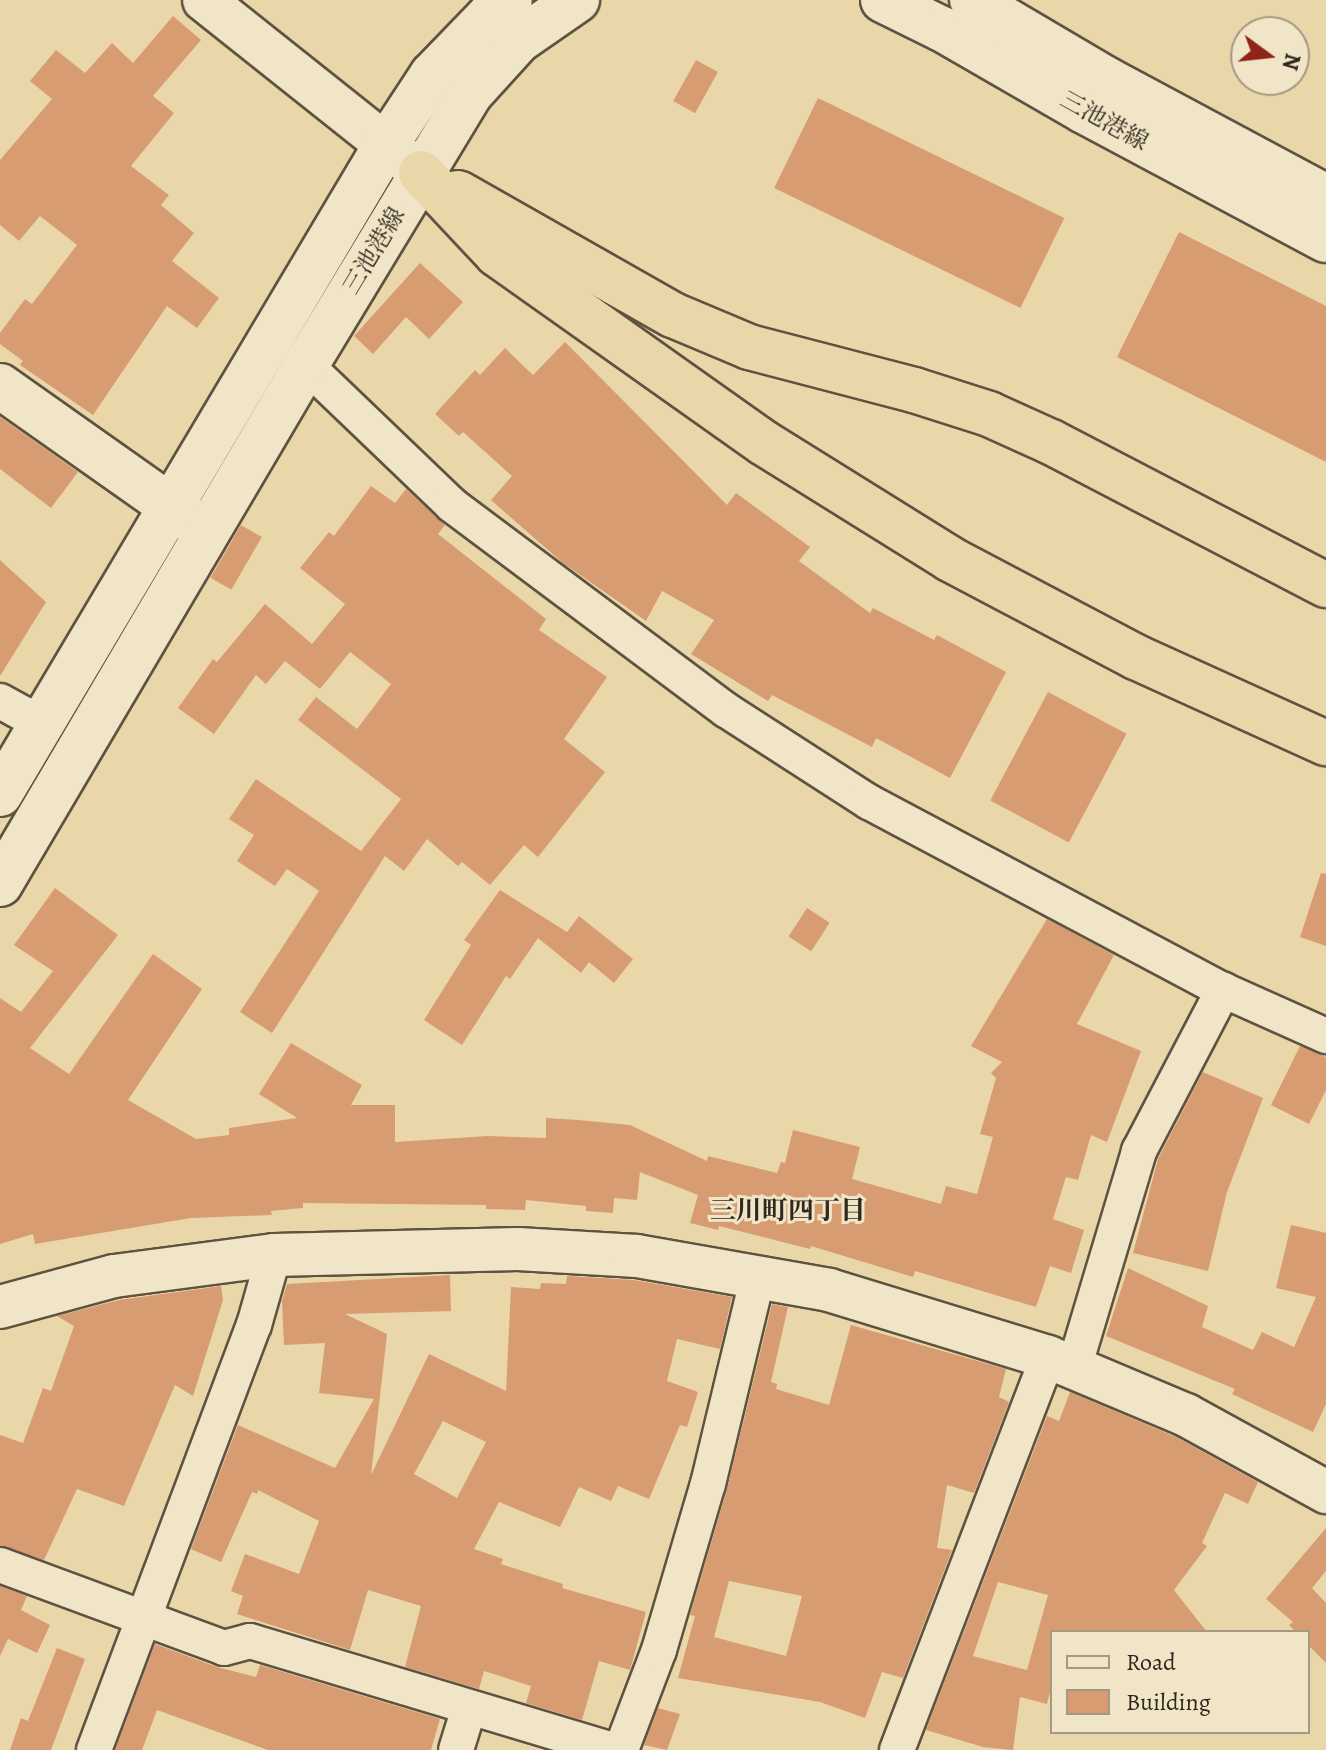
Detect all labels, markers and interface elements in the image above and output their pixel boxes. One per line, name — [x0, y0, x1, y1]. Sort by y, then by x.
north arrow — [1230, 16, 1310, 96]
text: N — [1275, 50, 1308, 73]
street label: 三池港線 — [1055, 85, 1153, 157]
street label: 三池港線 — [337, 202, 411, 300]
district label: 三川町四丁目 — [710, 1195, 866, 1227]
legend — [1050, 1630, 1310, 1734]
text: Road — [1126, 1646, 1176, 1678]
text: Building — [1126, 1686, 1211, 1718]

